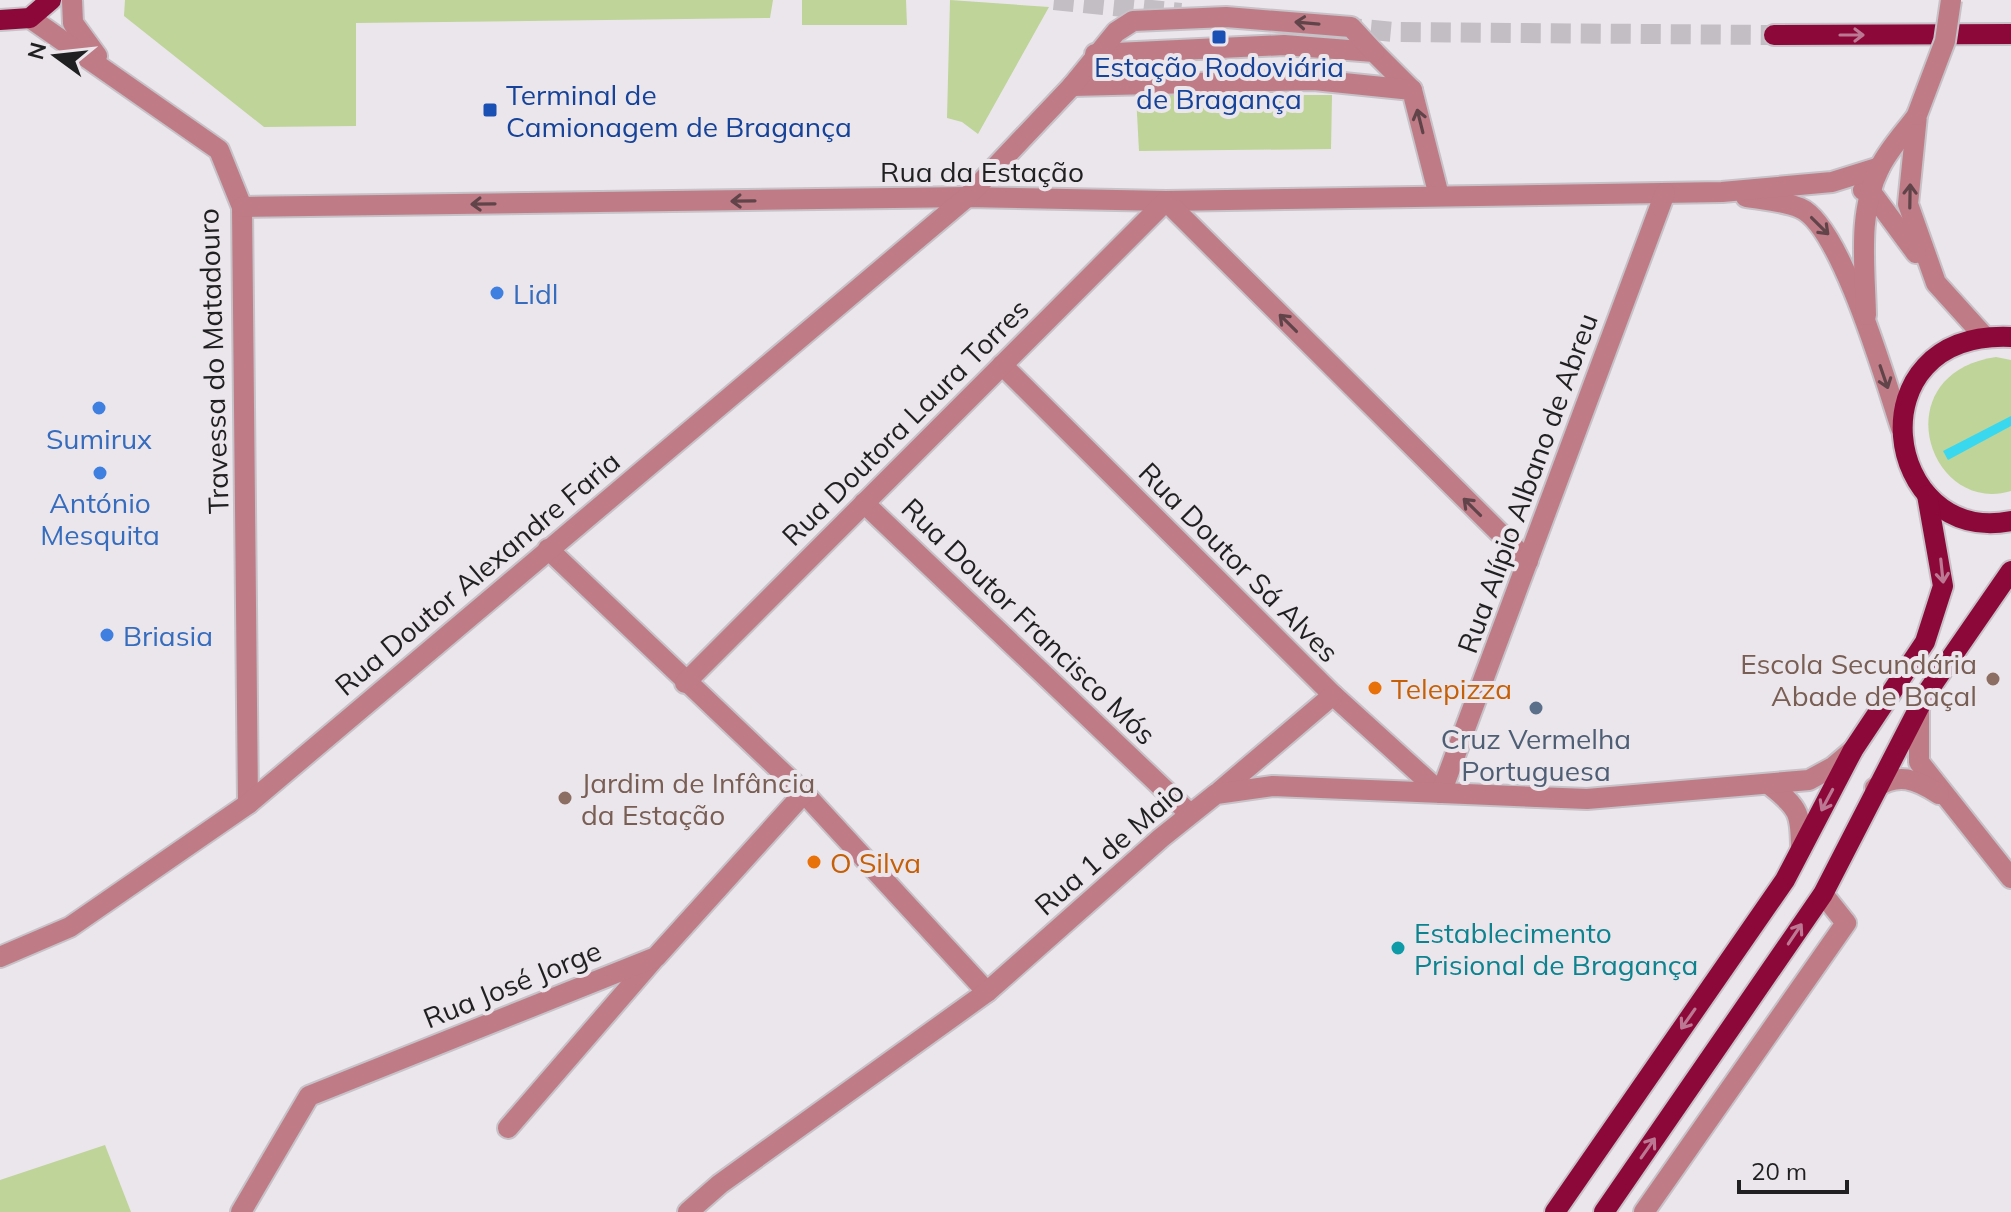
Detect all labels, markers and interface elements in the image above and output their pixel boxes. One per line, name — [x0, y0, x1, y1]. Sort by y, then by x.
one-way arrow — [1294, 15, 1321, 30]
north arrow — [16, 16, 96, 96]
one-way arrow — [1838, 27, 1865, 43]
marker: Estação Rodoviária de Bragança — [1210, 28, 1228, 46]
text: N — [21, 39, 52, 62]
place label: Estação Rodoviária de Bragança — [1094, 49, 1344, 116]
place label: Terminal de Camionagem de Bragança — [506, 77, 852, 144]
marker: Terminal de Camionagem de Bragança — [481, 101, 499, 119]
one-way arrow — [1411, 108, 1426, 134]
street label: Rua da Estação — [880, 154, 1084, 189]
one-way arrow — [1902, 184, 1918, 210]
one-way arrow — [730, 193, 757, 209]
one-way arrow — [470, 196, 497, 212]
street label: Travessa do Matadouro — [190, 208, 236, 514]
one-way arrow — [1810, 216, 1829, 236]
place label: Lidl — [513, 276, 558, 311]
marker: Lidl — [488, 284, 506, 302]
street label: Rua Doutora Laura Torres — [774, 291, 1036, 553]
street label: Rua Alípio Albano de Abreu — [1449, 308, 1605, 658]
one-way arrow — [1279, 314, 1298, 333]
one-way arrow — [1877, 365, 1892, 390]
marker: Sumirux — [90, 399, 108, 417]
place label: Sumirux — [46, 421, 152, 456]
street label: Rua Doutor Alexandre Faria — [327, 444, 627, 702]
street label: Rua Doutor Sá Alves — [1132, 455, 1346, 669]
marker: António Mesquita — [91, 464, 109, 482]
place label: António Mesquita — [40, 485, 160, 552]
street label: Rua Doutor Francisco Mós — [895, 490, 1163, 752]
one-way arrow — [1462, 497, 1482, 516]
one-way arrow — [1934, 557, 1949, 584]
place label: Briasia — [123, 618, 213, 653]
marker: Briasia — [98, 626, 116, 644]
place label: Escola Secundária Abade de Baçal — [1740, 646, 1977, 713]
marker: Escola Secundária Abade de Baçal — [1984, 670, 2002, 688]
place label: Telepizza — [1391, 671, 1512, 706]
marker: Telepizza — [1366, 679, 1384, 697]
marker: Cruz Vermelha Portuguesa — [1527, 699, 1545, 717]
place label: Cruz Vermelha Portuguesa — [1441, 721, 1631, 788]
place label: Jardim de Infância da Estação — [581, 765, 815, 832]
street label: Rua 1 de Maio — [1027, 774, 1191, 922]
one-way arrow — [1818, 787, 1834, 811]
marker: Jardim de Infância da Estação — [556, 789, 574, 807]
place label: O Silva — [830, 845, 921, 880]
marker: O Silva — [805, 853, 823, 871]
place label: Establecimento Prisional de Bragança — [1414, 915, 1698, 982]
one-way arrow — [1787, 923, 1803, 945]
street label: Rua José Jorge — [418, 932, 606, 1036]
marker: Establecimento Prisional de Bragança — [1389, 939, 1407, 957]
one-way arrow — [1680, 1007, 1696, 1030]
one-way arrow — [1640, 1137, 1656, 1159]
scale bar — [1739, 1144, 1847, 1194]
text: 20 m — [1751, 1156, 1807, 1186]

